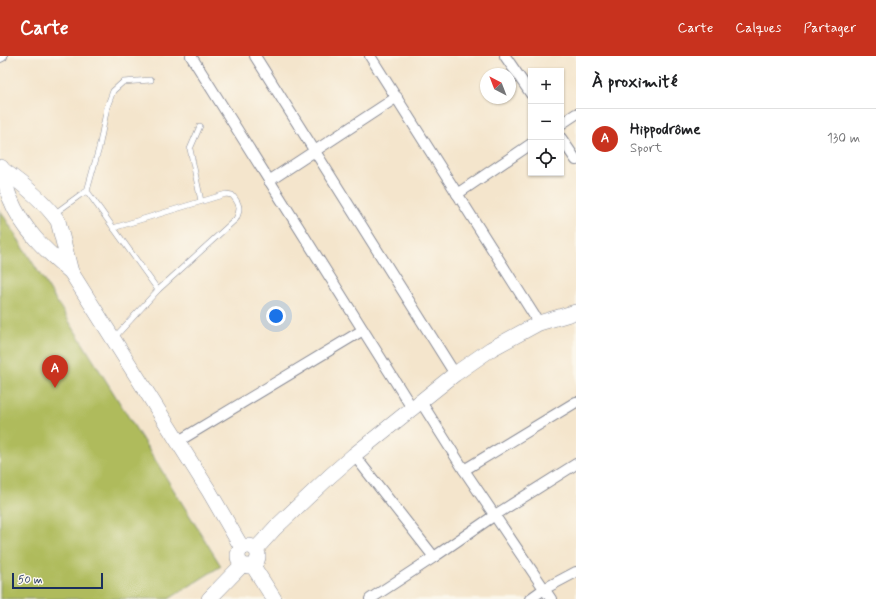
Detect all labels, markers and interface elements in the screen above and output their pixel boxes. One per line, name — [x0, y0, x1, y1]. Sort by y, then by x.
text: Carte — [20, 16, 69, 41]
text: Carte — [677, 19, 713, 37]
text: Calques — [735, 19, 781, 37]
text: Partager — [803, 19, 856, 37]
north arrow — [480, 68, 516, 104]
map controls — [528, 68, 564, 176]
button: + — [528, 68, 564, 104]
text: À proximité — [592, 71, 677, 93]
button: − — [528, 104, 564, 140]
text: Hippodrôme — [630, 120, 701, 140]
text: A — [601, 130, 609, 147]
text: 130 m — [827, 130, 860, 147]
button: locate — [528, 140, 564, 176]
text: Sport — [630, 140, 662, 157]
your location — [266, 306, 286, 326]
pin: A — [42, 355, 68, 388]
scale bar — [12, 571, 103, 590]
text: 50 m — [18, 573, 43, 587]

